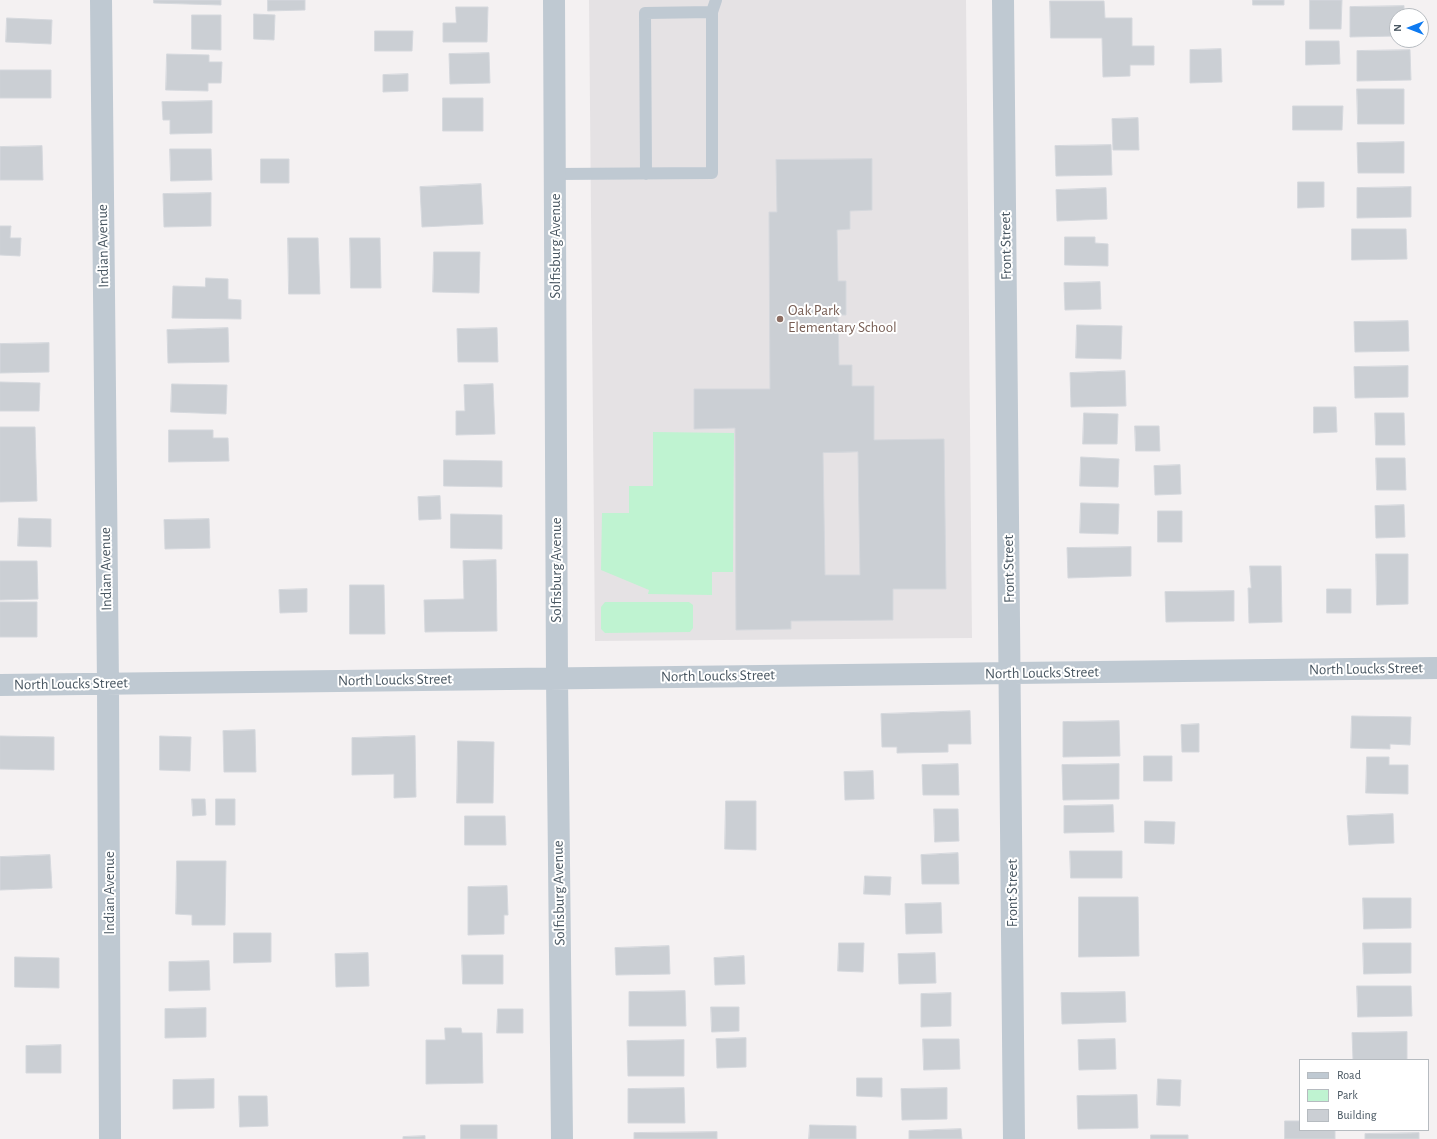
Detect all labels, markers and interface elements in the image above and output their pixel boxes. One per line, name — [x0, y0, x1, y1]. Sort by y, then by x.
north arrow — [1389, 8, 1429, 48]
text: N — [1392, 24, 1403, 32]
street label: Solfisburg Avenue — [546, 193, 564, 299]
street label: Indian Avenue — [93, 204, 113, 288]
street label: Front Street — [996, 212, 1016, 280]
place label: Oak Park Elementary School — [788, 301, 897, 336]
marker: Oak Park Elementary School — [775, 314, 785, 324]
street label: Solfisburg Avenue — [547, 517, 565, 623]
street label: Indian Avenue — [96, 527, 116, 611]
street label: Front Street — [999, 535, 1019, 603]
street label: North Loucks Street — [1309, 659, 1423, 679]
street label: North Loucks Street — [985, 663, 1099, 683]
street label: North Loucks Street — [661, 666, 775, 686]
street label: North Loucks Street — [338, 670, 452, 690]
street label: North Loucks Street — [14, 674, 128, 694]
street label: Solfisburg Avenue — [549, 840, 569, 946]
street label: Indian Avenue — [100, 851, 118, 935]
street label: Front Street — [1003, 859, 1021, 927]
legend — [1299, 1059, 1429, 1131]
text: Road — [1337, 1069, 1361, 1081]
text: Park — [1337, 1089, 1358, 1101]
text: Building — [1337, 1109, 1377, 1121]

